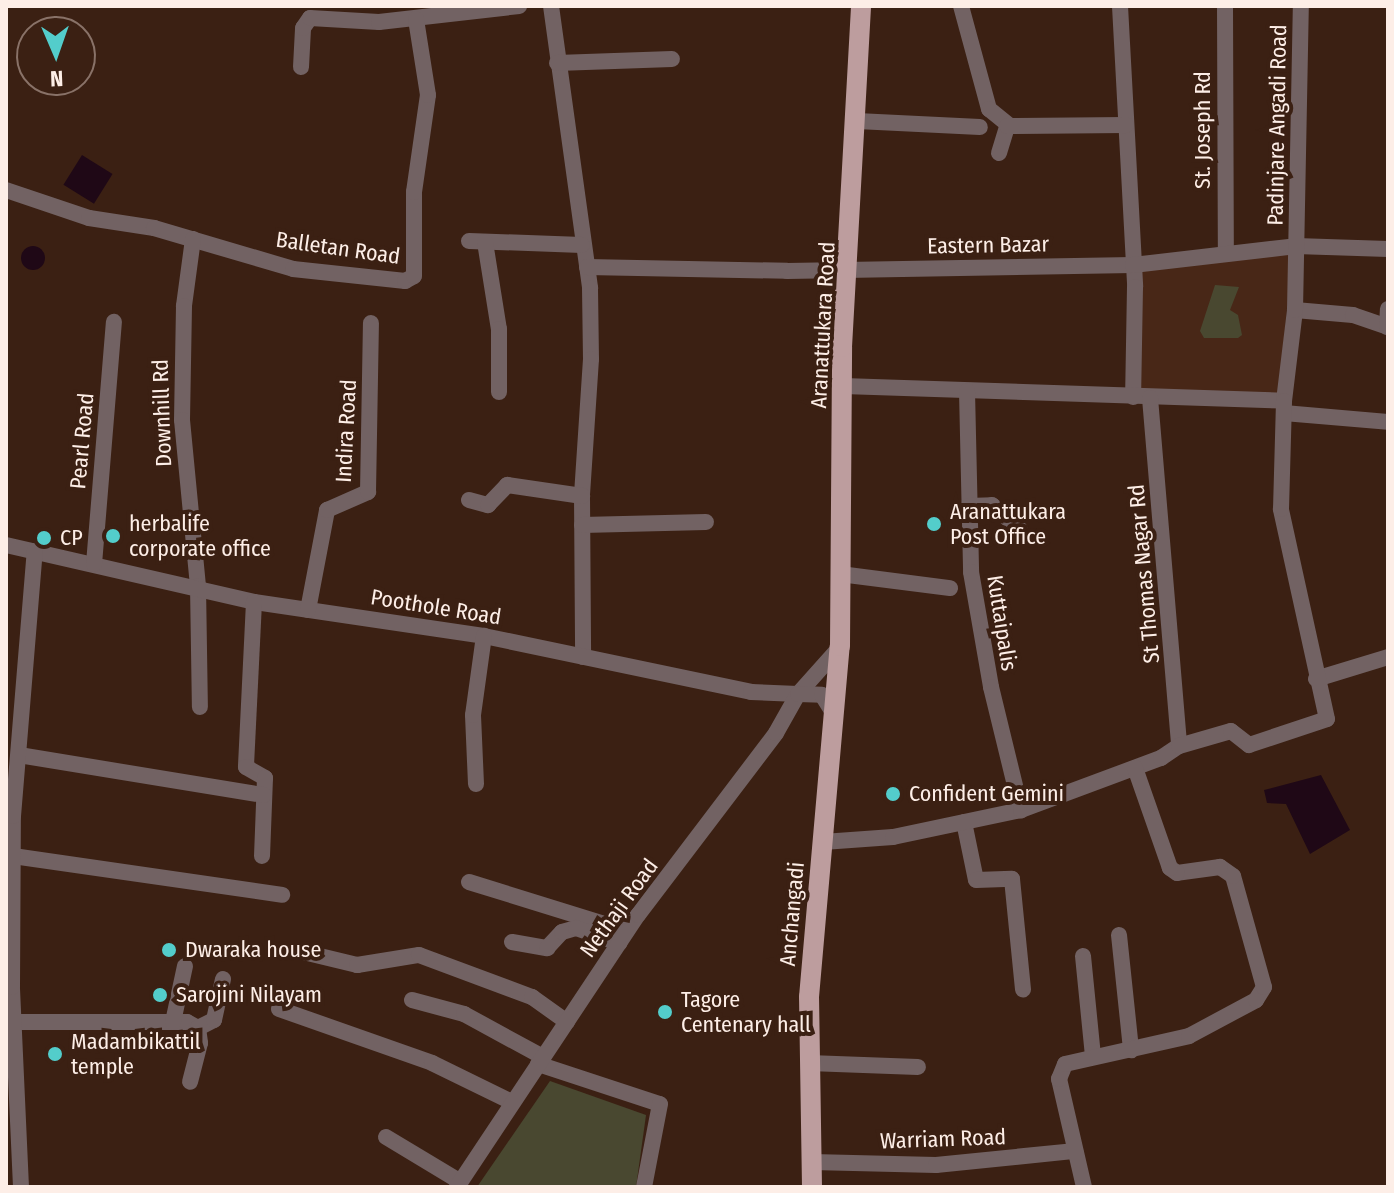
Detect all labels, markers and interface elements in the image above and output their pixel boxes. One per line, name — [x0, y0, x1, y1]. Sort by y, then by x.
north arrow — [16, 16, 96, 96]
street label: Padinjare Angadi Road — [1262, 24, 1292, 226]
text: N — [50, 65, 64, 92]
street label: St. Joseph Rd — [1190, 71, 1216, 189]
street label: Balletan Road — [274, 226, 402, 270]
street label: Eastern Bazar — [927, 231, 1049, 259]
street label: Aranattukara Road — [805, 241, 841, 409]
street label: Downhill Rd — [147, 359, 177, 467]
street label: Indira Road — [330, 379, 362, 483]
street label: Pearl Road — [65, 392, 99, 490]
street label: St Thomas Nagar Rd — [1123, 483, 1165, 665]
place label: Aranattukara Post Office — [950, 498, 1066, 550]
place label: herbalife corporate office — [129, 510, 271, 562]
marker: Aranattukara Post Office — [925, 515, 943, 533]
place label: CP — [60, 525, 83, 551]
marker: herbalife corporate office — [104, 527, 122, 545]
marker: CP — [35, 529, 53, 547]
street label: Kuttaipalis — [981, 573, 1023, 673]
street label: Poothole Road — [369, 584, 503, 630]
place label: Confident Gemini — [909, 781, 1064, 807]
marker: Confident Gemini — [884, 785, 902, 803]
street label: Nethaji Road — [574, 854, 664, 962]
street label: Anchangadi — [774, 861, 810, 967]
place label: Dwaraka house — [185, 937, 321, 963]
marker: Dwaraka house — [160, 941, 178, 959]
place label: Sarojini Nilayam — [176, 982, 322, 1008]
marker: Sarojini Nilayam — [151, 986, 169, 1004]
place label: Tagore Centenary hall — [681, 986, 811, 1038]
marker: Tagore Centenary hall — [656, 1003, 674, 1021]
place label: Madambikattil temple — [71, 1028, 201, 1080]
marker: Madambikattil temple — [46, 1045, 64, 1063]
street label: Warriam Road — [880, 1124, 1006, 1154]

